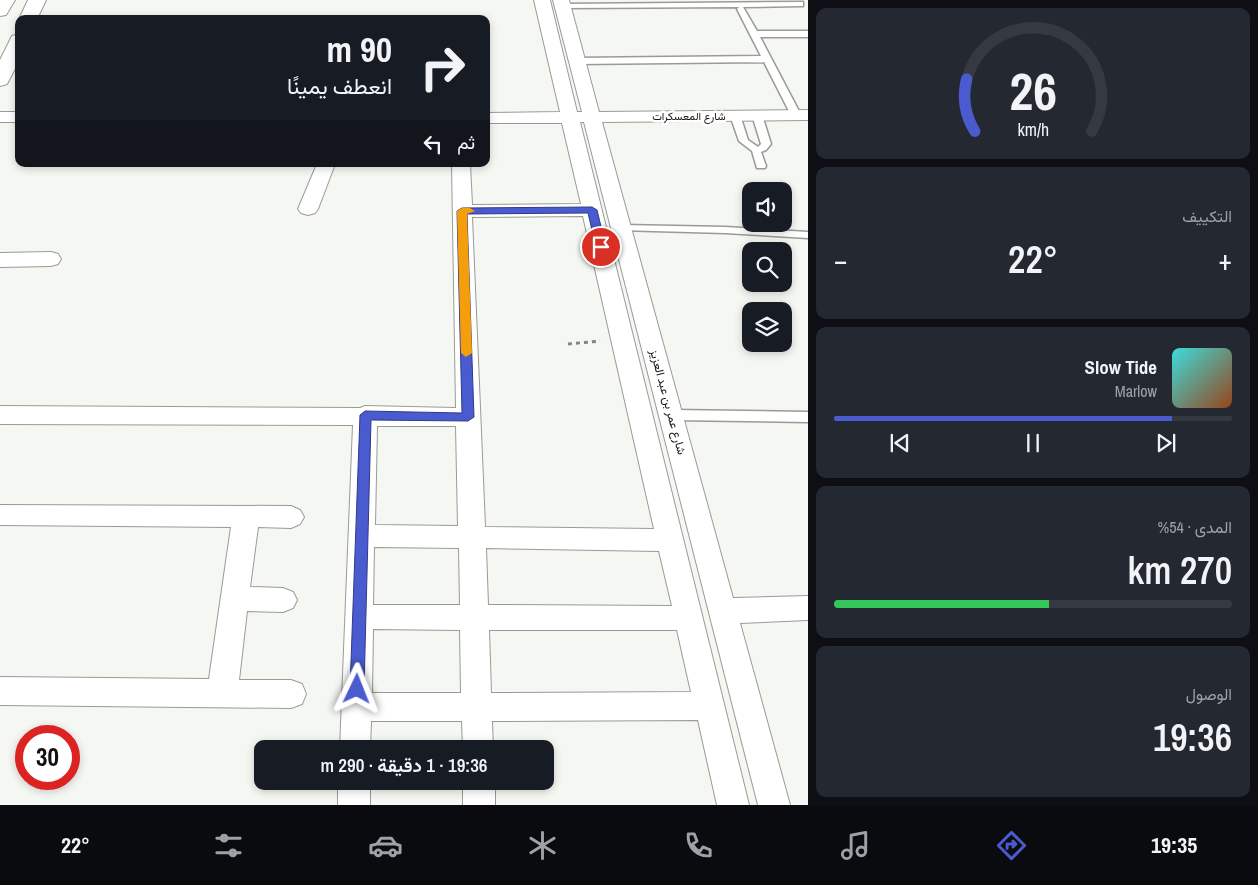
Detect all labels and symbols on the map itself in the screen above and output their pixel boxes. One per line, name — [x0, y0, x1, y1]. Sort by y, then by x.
street label: شارع المعسكرات — [652, 109, 726, 124]
pin — [580, 226, 622, 268]
street label: شارع عمر بن عبد العزيز — [645, 347, 690, 457]
position arrow — [330, 662, 382, 714]
speed limit sign: 30 — [15, 725, 80, 790]

